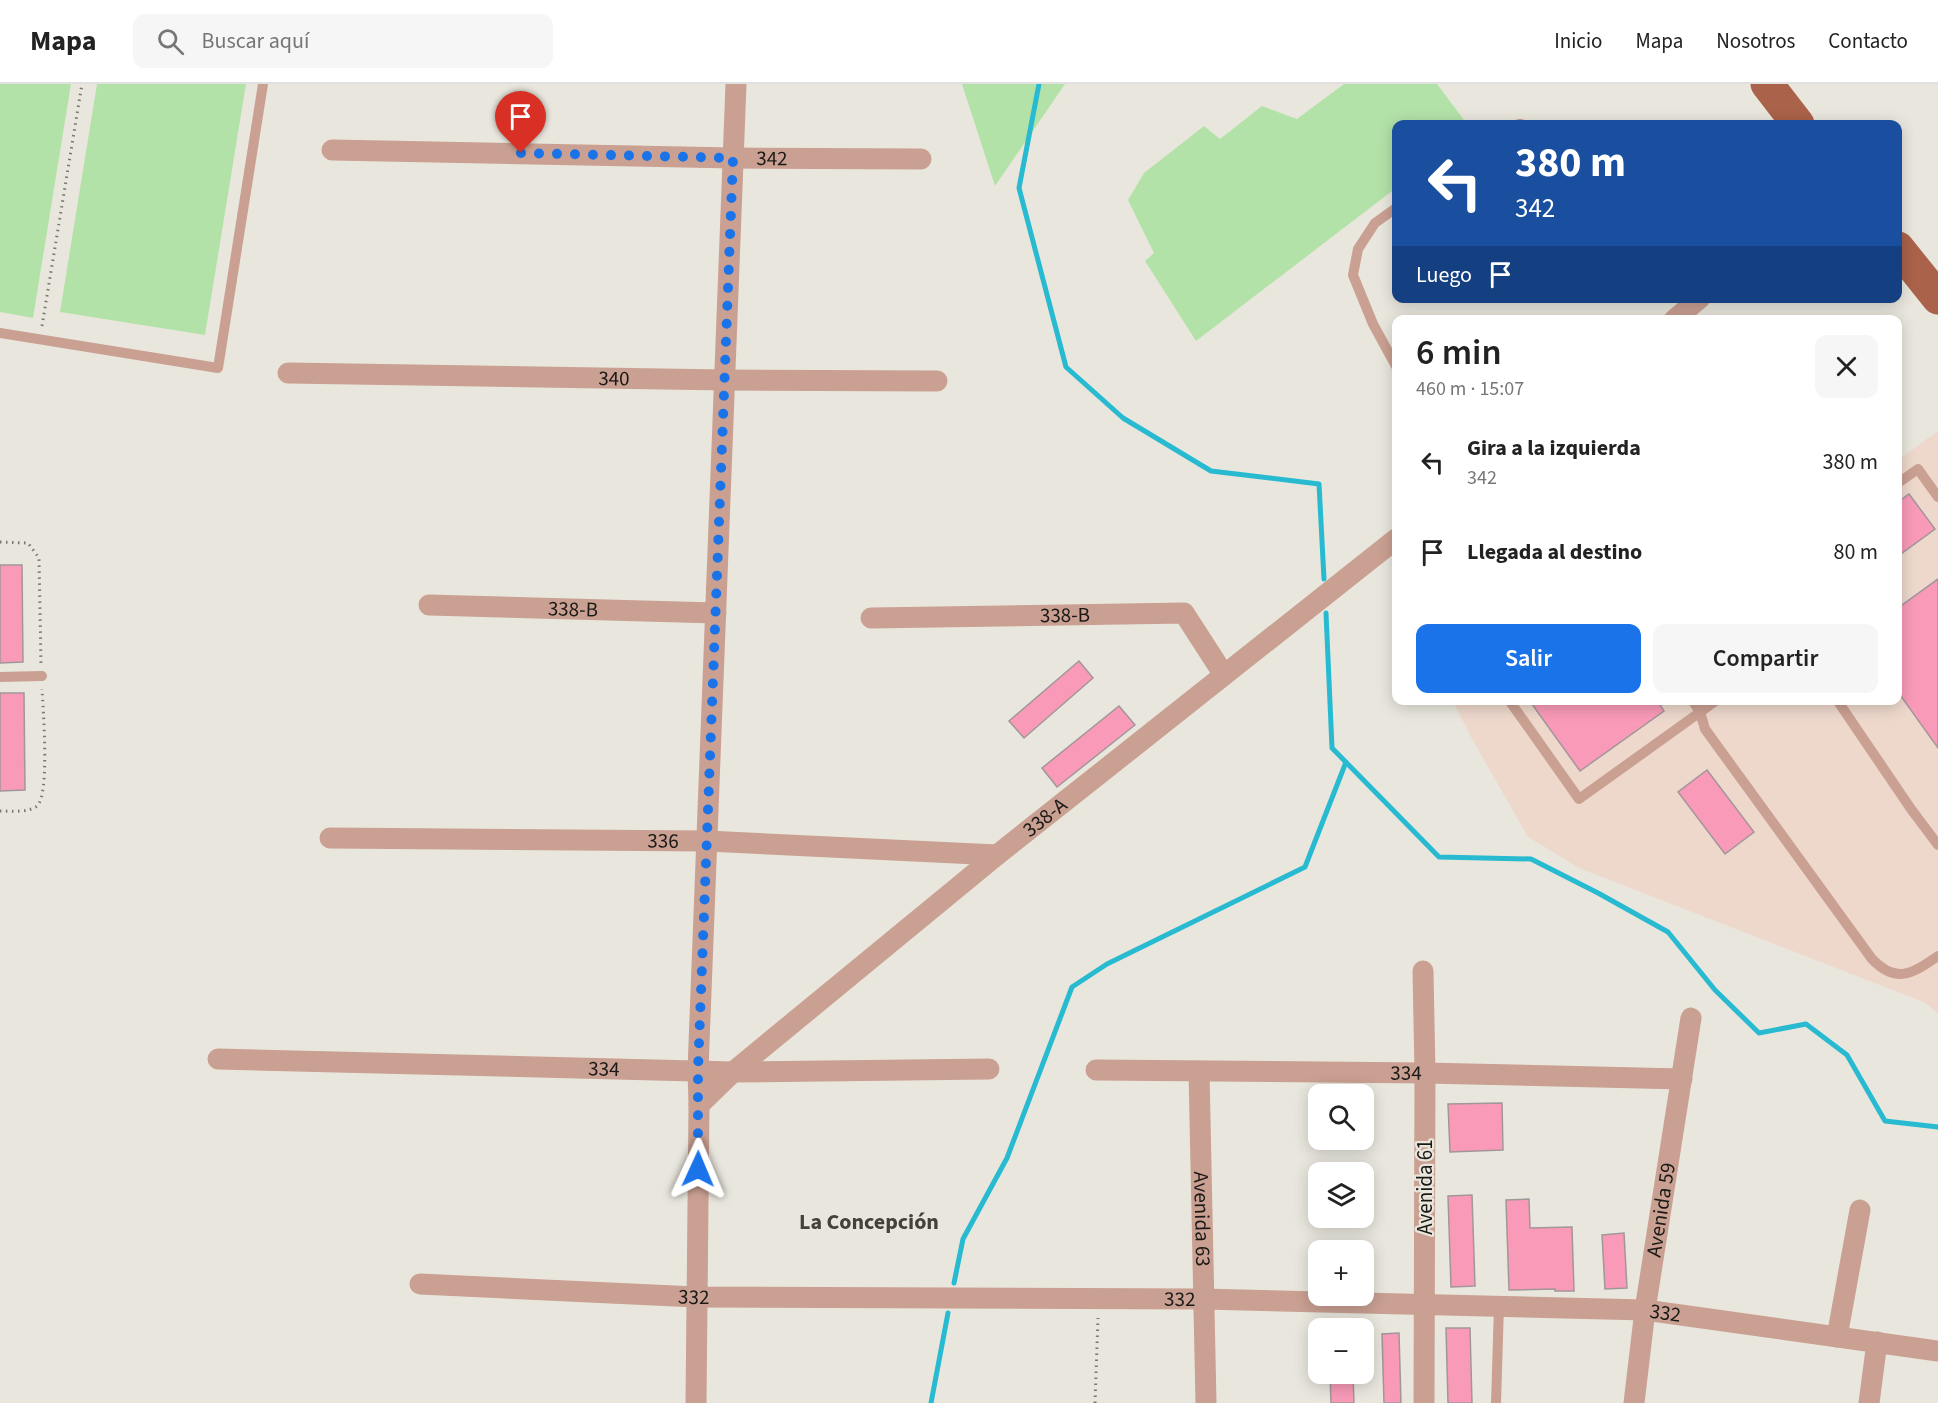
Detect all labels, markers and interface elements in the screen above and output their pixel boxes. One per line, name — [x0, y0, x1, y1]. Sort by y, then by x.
search box — [133, 14, 553, 68]
text: Mapa — [30, 21, 97, 61]
icon: search — [154, 25, 187, 58]
text: Buscar aquí — [202, 25, 309, 57]
text: Inicio — [1554, 26, 1602, 56]
text: Mapa — [1635, 26, 1683, 56]
text: Nosotros — [1716, 26, 1795, 56]
text: Contacto — [1828, 26, 1908, 56]
pin — [495, 91, 546, 153]
icon: arrive — [504, 100, 537, 133]
text: 380 m — [1515, 133, 1626, 193]
street label: 342 — [756, 143, 788, 173]
icon: left — [1416, 144, 1494, 222]
text: 342 — [1515, 189, 1555, 228]
icon: arrive — [1484, 258, 1517, 291]
text: Luego — [1416, 259, 1472, 291]
text: 6 min — [1416, 327, 1502, 378]
button: close — [1815, 335, 1878, 398]
street label: 340 — [598, 363, 630, 393]
text: 460 m · 15:07 — [1416, 375, 1524, 403]
text: Gira a la izquierda — [1467, 432, 1641, 464]
icon: left — [1416, 446, 1449, 479]
text: 380 m — [1823, 446, 1878, 478]
text: 342 — [1467, 464, 1497, 492]
icon: arrive — [1416, 536, 1449, 569]
text: Llegada al destino — [1467, 536, 1642, 568]
text: 80 m — [1833, 536, 1878, 568]
street label: 338-B — [547, 593, 598, 625]
street label: 338-B — [1040, 600, 1090, 630]
button: Salir — [1416, 624, 1641, 693]
button: Compartir — [1653, 624, 1878, 693]
street label: 338-A — [1016, 790, 1074, 844]
street label: 336 — [647, 826, 679, 856]
street label: 334 — [588, 1053, 620, 1084]
street label: 334 — [1390, 1058, 1422, 1088]
map controls — [1308, 1084, 1374, 1384]
button: search — [1308, 1084, 1374, 1150]
position arrow — [666, 1137, 730, 1201]
street label: Avenida 61 — [1410, 1139, 1440, 1235]
street label: Avenida 59 — [1639, 1160, 1683, 1259]
button: layers — [1308, 1162, 1374, 1228]
street label: Avenida 63 — [1186, 1171, 1218, 1267]
district label: La Concepción — [799, 1206, 939, 1238]
button: + — [1308, 1240, 1374, 1306]
street label: 332 — [677, 1281, 709, 1312]
street label: 332 — [1164, 1284, 1195, 1314]
street label: 332 — [1648, 1296, 1683, 1330]
button: − — [1308, 1318, 1374, 1384]

